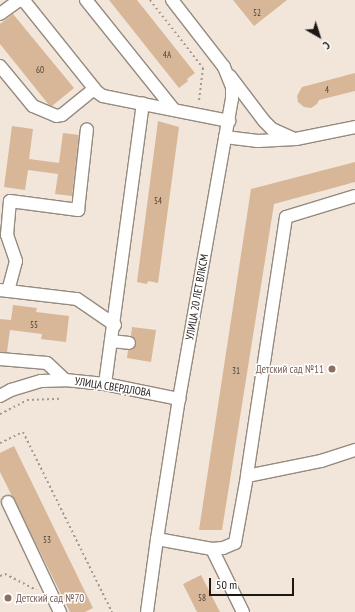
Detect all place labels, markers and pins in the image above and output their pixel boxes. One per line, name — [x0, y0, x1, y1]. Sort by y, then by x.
place label: Детский сад №11 — [256, 362, 324, 376]
marker: Детский сад №11 — [327, 364, 337, 374]
place label: Детский сад №70 — [16, 591, 84, 605]
marker: Детский сад №70 — [3, 593, 13, 603]

